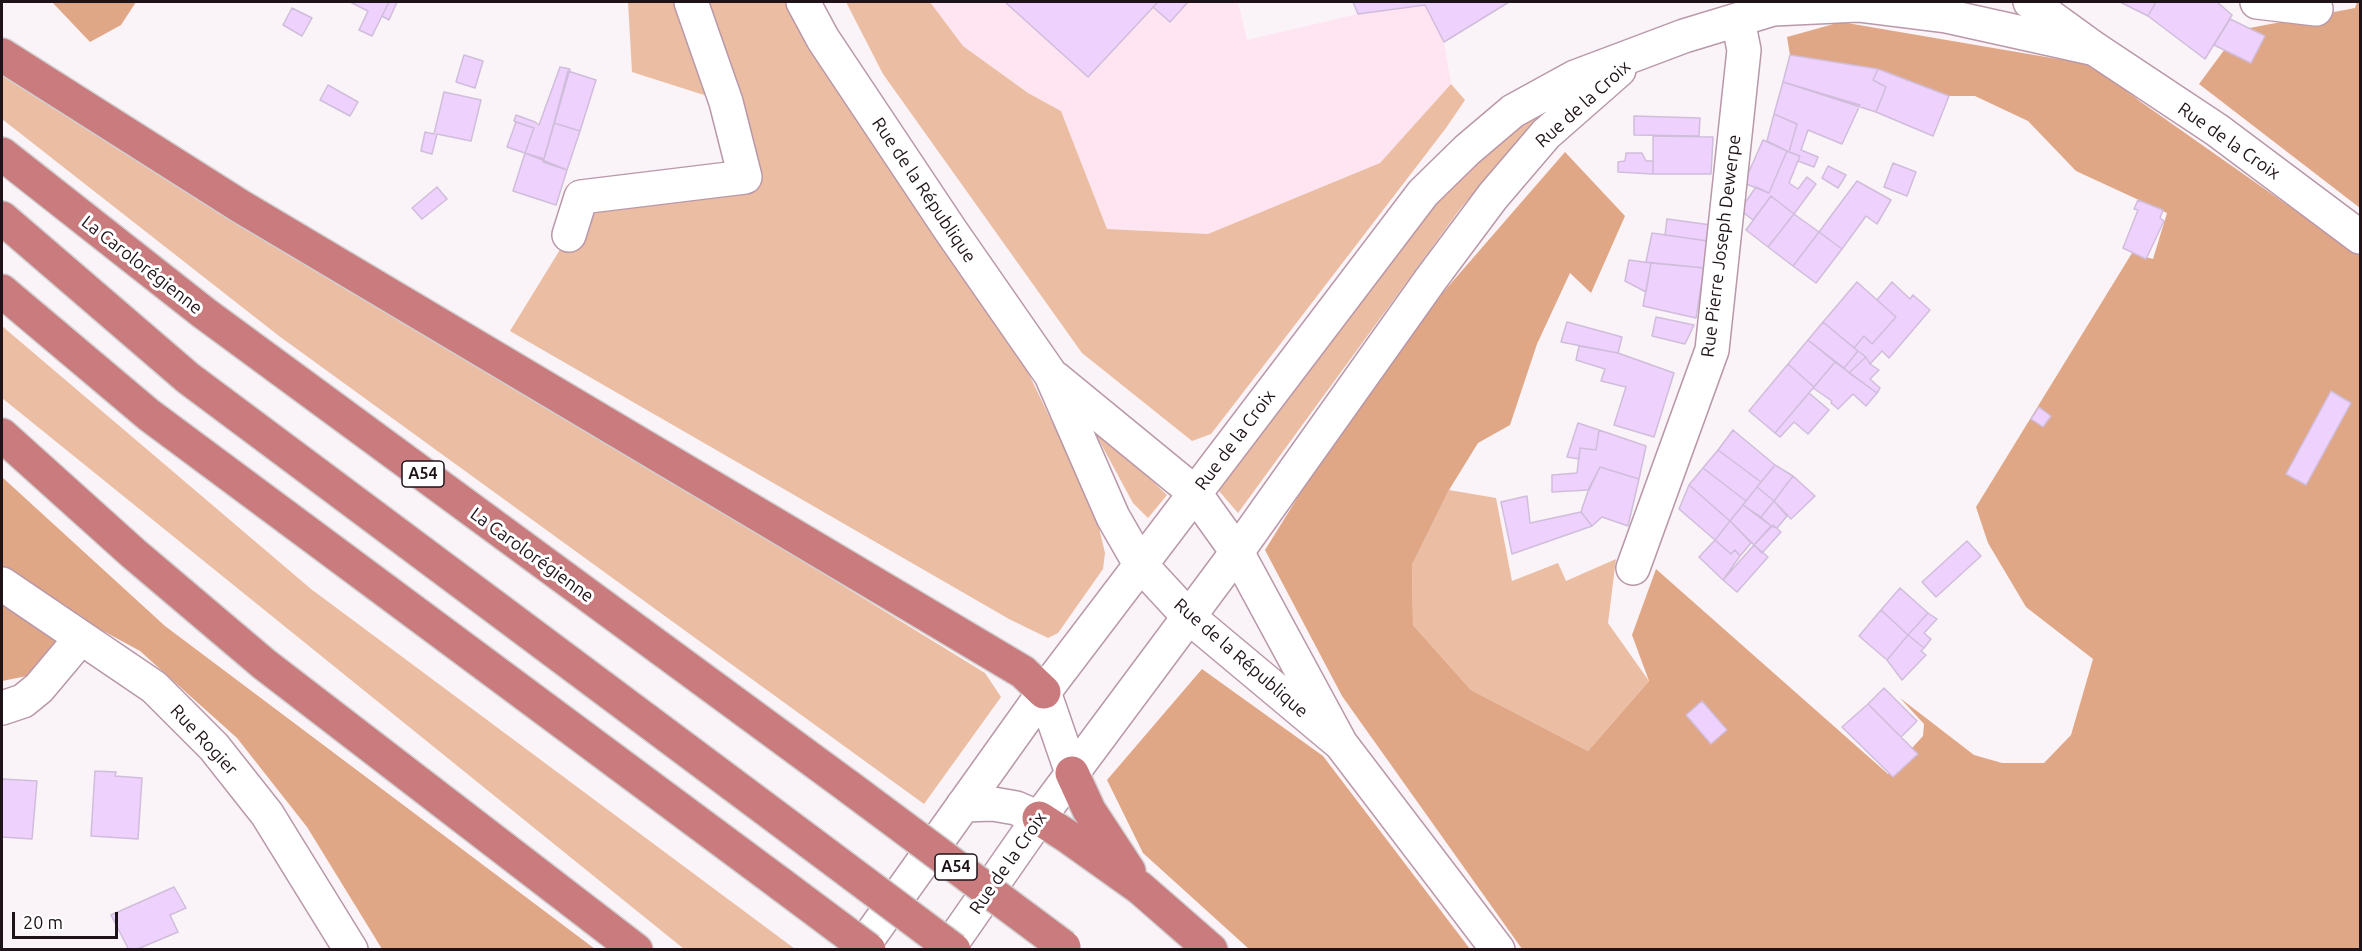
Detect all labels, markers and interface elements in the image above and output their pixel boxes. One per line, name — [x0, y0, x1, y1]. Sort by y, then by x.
street label: Rue de la Croix — [1531, 56, 1635, 152]
street label: Rue de la Croix — [2174, 98, 2284, 184]
street label: Rue de la République — [867, 113, 981, 267]
street label: Rue Pierre Joseph Dewerpe — [1697, 133, 1745, 359]
street label: La Carolorégienne — [77, 211, 207, 319]
street label: Rue de la Croix — [1190, 386, 1280, 494]
road number: A54 — [402, 461, 444, 487]
street label: La Carolorégienne — [466, 503, 598, 607]
street label: Rue de la République — [1170, 594, 1312, 722]
street label: Rue Rogier — [166, 700, 242, 780]
street label: Rue de la Croix — [965, 808, 1051, 918]
road number: A54 — [935, 854, 977, 880]
scale bar — [15, 900, 122, 938]
text: 20 m — [23, 912, 63, 932]

